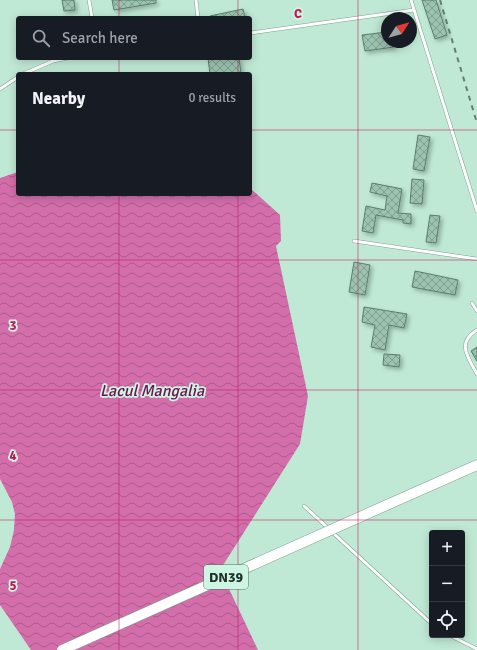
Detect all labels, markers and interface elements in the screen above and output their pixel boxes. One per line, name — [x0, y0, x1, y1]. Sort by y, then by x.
text: C — [294, 6, 302, 22]
north arrow — [381, 12, 417, 48]
search box — [16, 16, 252, 60]
icon: search — [30, 27, 52, 49]
text: Search here — [62, 29, 138, 47]
text: Nearby — [32, 88, 85, 109]
text: 0 results — [188, 90, 236, 106]
text: 3 — [9, 318, 17, 334]
water label: Lacul Mangalia — [100, 381, 205, 401]
text: 4 — [9, 448, 17, 464]
map controls — [429, 530, 465, 638]
button: + — [429, 530, 465, 566]
road number: DN39 — [204, 565, 248, 589]
button: − — [429, 566, 465, 602]
text: 5 — [9, 578, 17, 594]
button: locate — [429, 602, 465, 638]

